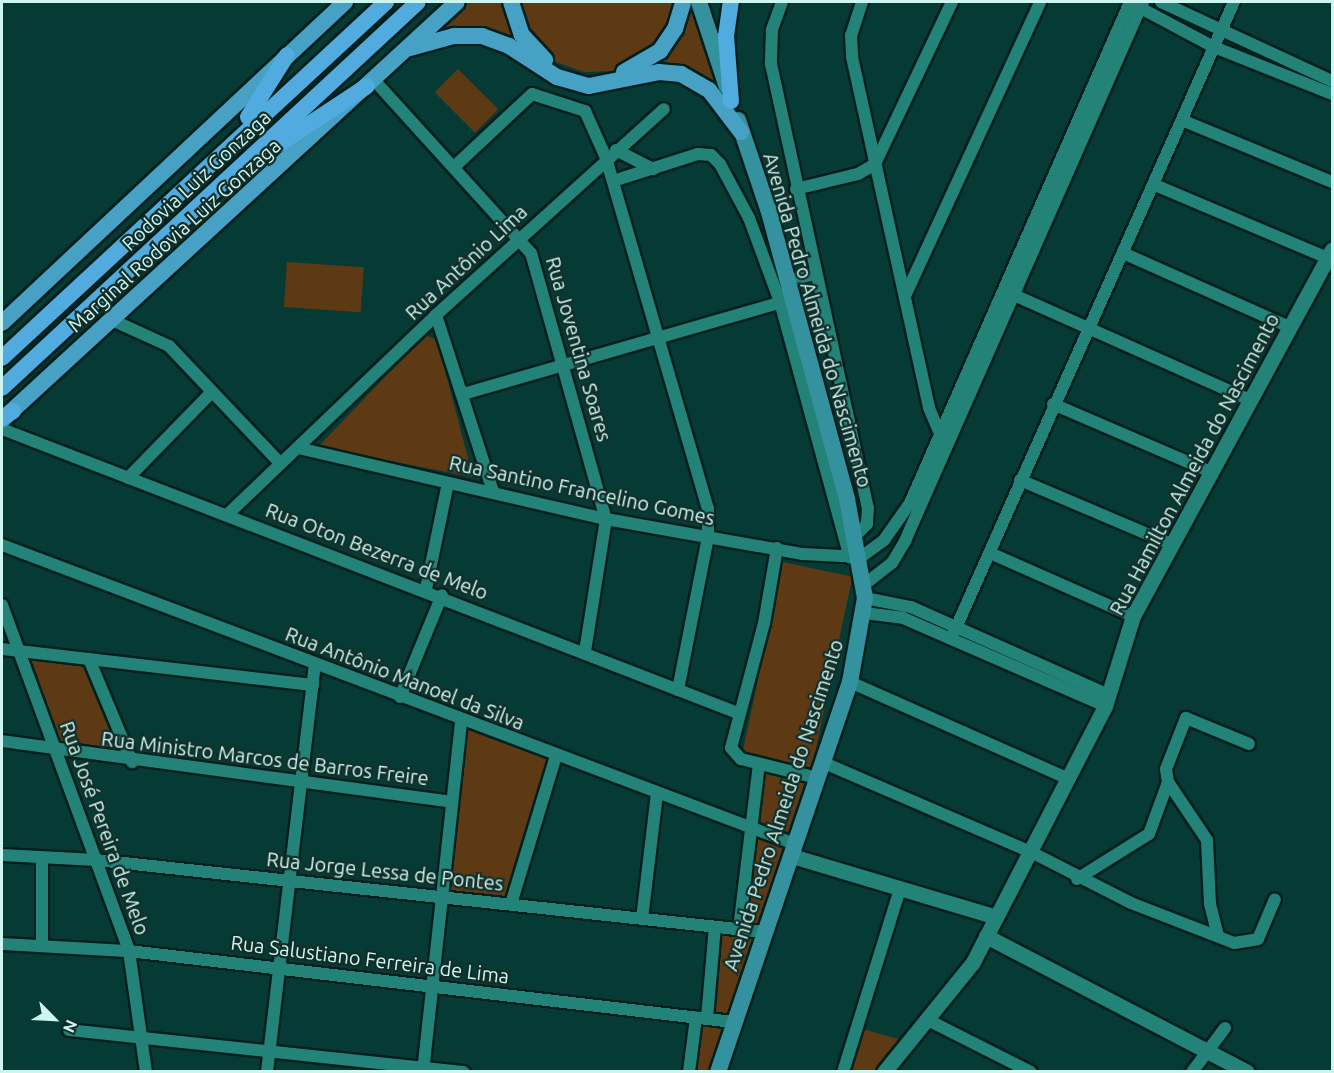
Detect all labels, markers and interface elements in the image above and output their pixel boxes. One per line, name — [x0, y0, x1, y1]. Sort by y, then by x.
street label: Rodovia Luiz Gonzaga — [117, 105, 275, 255]
street label: Marginal Rodovia Luiz Gonzaga — [63, 133, 285, 337]
street label: Avenida Pedro Almeida do Nascimento — [759, 150, 877, 490]
street label: Rua Antônio Lima — [400, 199, 532, 325]
street label: Rua Joventina Soares — [541, 254, 617, 444]
street label: Rua Hamilton Almeida do Nascimento — [1104, 309, 1284, 619]
street label: Rua Santino Francelino Gomes — [447, 450, 717, 530]
street label: Rua Oton Bezerra de Melo — [262, 497, 492, 605]
street label: Rua Antônio Manoel da Silva — [282, 621, 528, 735]
street label: Avenida Pedro Almeida do Nascimento — [718, 636, 848, 974]
street label: Rua José Pereira de Melo — [55, 718, 155, 938]
street label: Rua Ministro Marcos de Barros Freire — [100, 726, 430, 790]
street label: Rua Jorge Lessa de Pontes — [265, 847, 505, 895]
street label: Rua Salustiano Ferreira de Lima — [229, 930, 511, 988]
north arrow — [24, 989, 84, 1049]
text: N — [60, 1017, 81, 1035]

